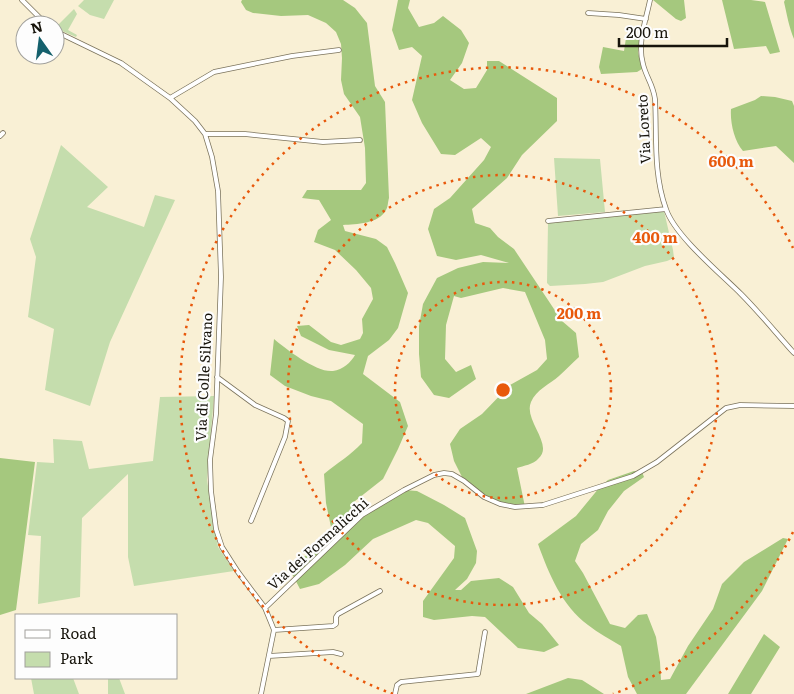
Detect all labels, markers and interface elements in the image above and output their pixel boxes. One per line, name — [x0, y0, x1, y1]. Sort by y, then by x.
north arrow — [15, 15, 65, 65]
text: N — [28, 15, 45, 38]
scale bar — [619, 15, 726, 47]
text: 200 m — [626, 20, 669, 43]
street label: Via Loreto — [631, 94, 655, 164]
text: 600 m — [708, 149, 754, 172]
text: 400 m — [632, 225, 678, 248]
text: 200 m — [557, 301, 601, 324]
street label: Via di Colle Silvano — [190, 312, 216, 442]
centre of rings — [494, 381, 512, 399]
street label: Via dei Formalicchi — [263, 492, 372, 594]
legend — [15, 614, 178, 679]
text: Road — [60, 621, 96, 644]
text: Park — [60, 646, 94, 669]

